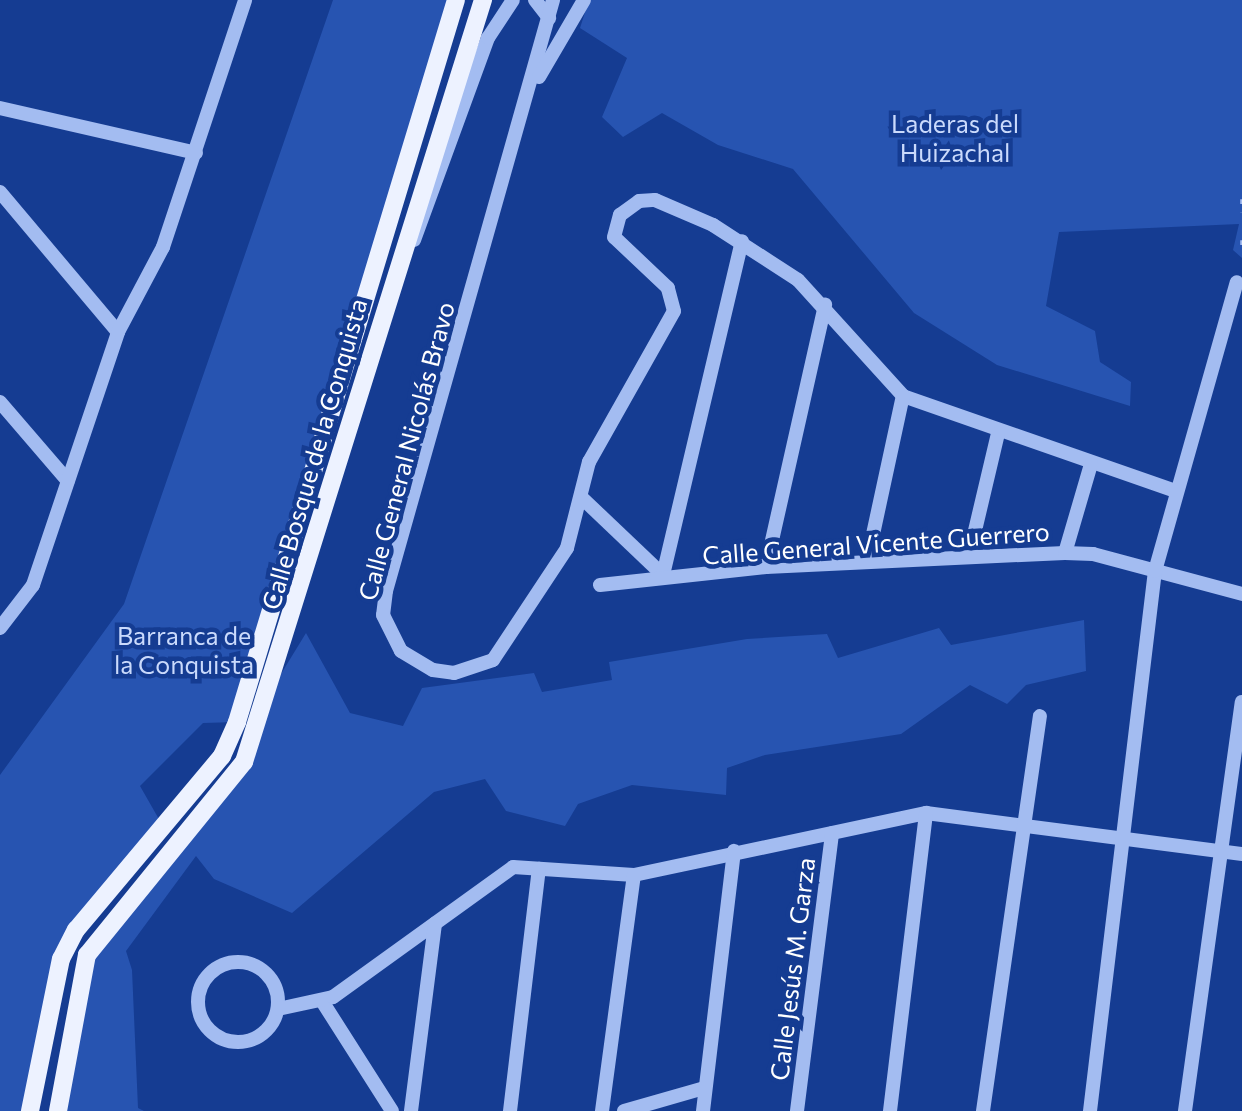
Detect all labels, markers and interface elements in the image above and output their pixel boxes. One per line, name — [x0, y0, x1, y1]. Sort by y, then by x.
park label: Laderas del Huizachal — [891, 109, 1019, 168]
street label: Calle Bosque de la Conquista — [255, 295, 373, 613]
street label: Calle General Nicolás Bravo — [352, 298, 460, 604]
street label: Calle General Vicente Guerrero — [701, 516, 1051, 570]
park label: Barranca de la Conquista — [114, 621, 254, 680]
street label: Calle Jesús M. Garza — [763, 856, 821, 1082]

